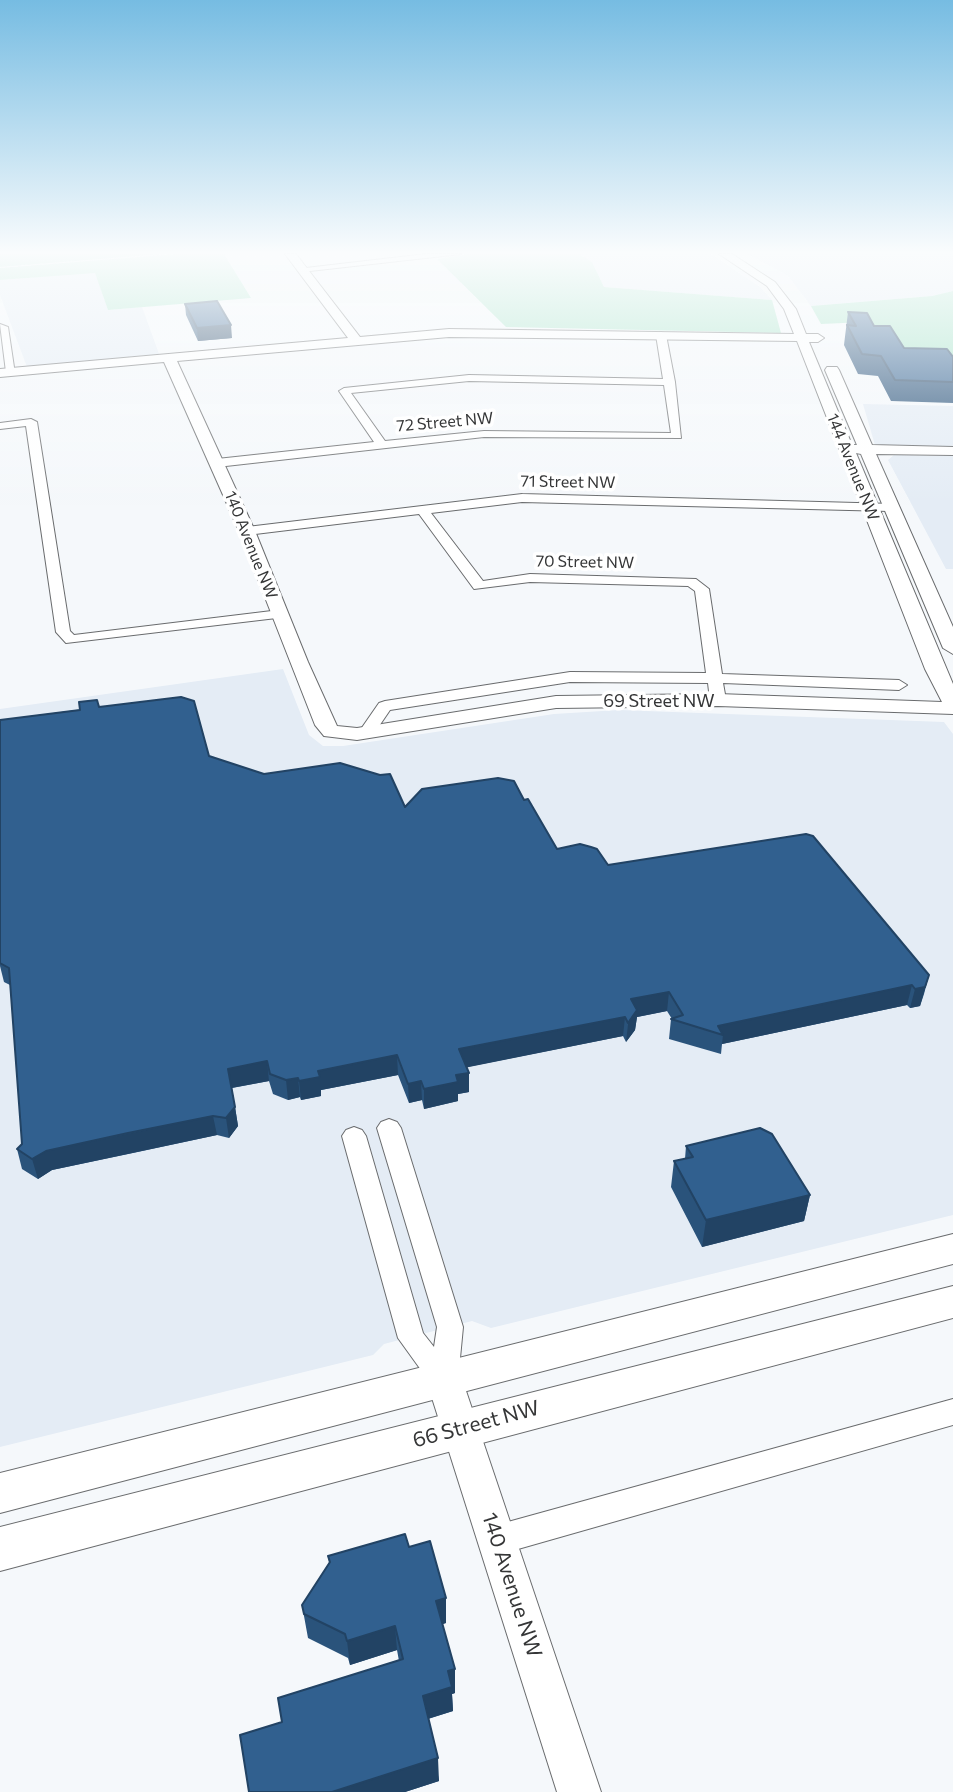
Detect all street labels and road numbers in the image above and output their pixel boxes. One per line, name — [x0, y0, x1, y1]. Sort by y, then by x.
street label: 72 Street NW — [396, 408, 494, 436]
street label: 144 Avenue NW — [823, 411, 883, 523]
street label: 71 Street NW — [520, 472, 616, 492]
street label: 140 Avenue NW — [221, 488, 281, 602]
street label: 70 Street NW — [536, 552, 634, 572]
street label: 69 Street NW — [603, 690, 715, 712]
street label: 66 Street NW — [410, 1395, 542, 1453]
street label: 140 Avenue NW — [477, 1510, 547, 1660]

